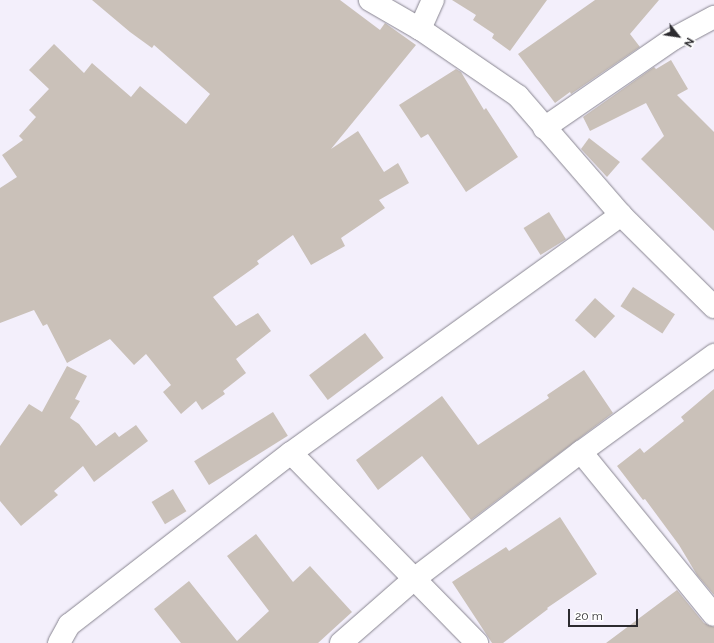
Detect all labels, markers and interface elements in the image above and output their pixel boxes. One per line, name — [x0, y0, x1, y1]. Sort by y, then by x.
north arrow — [658, 16, 698, 56]
text: N — [681, 35, 697, 49]
scale bar — [570, 601, 640, 627]
text: 20 m — [575, 609, 603, 623]

